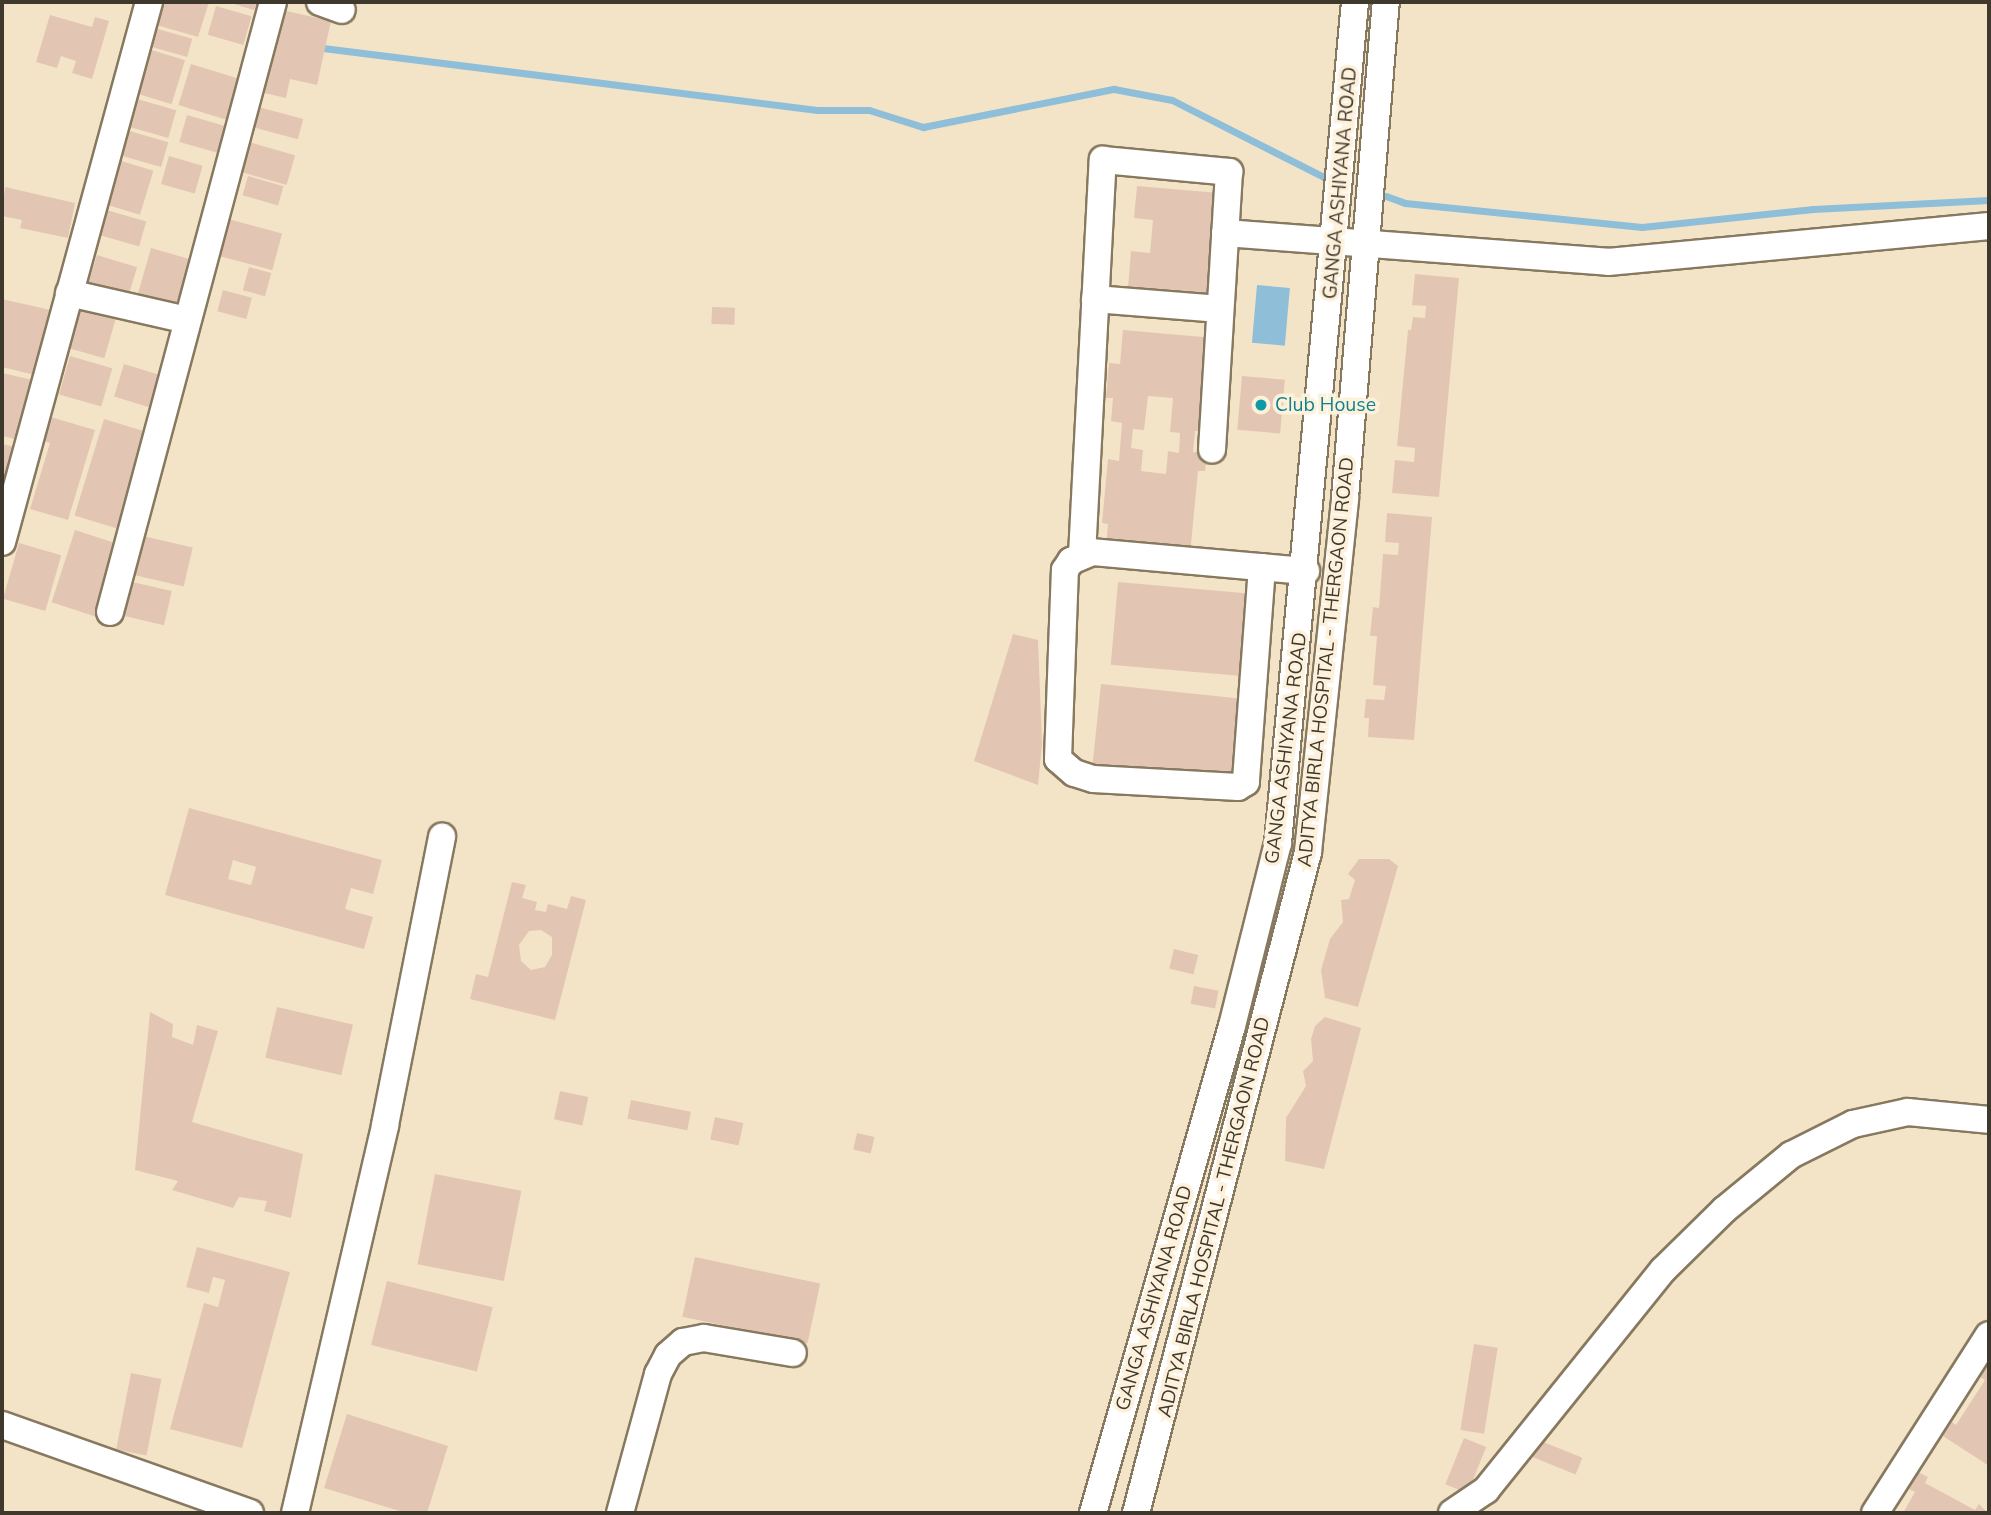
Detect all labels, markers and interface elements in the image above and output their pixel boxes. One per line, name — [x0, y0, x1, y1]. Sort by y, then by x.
street label: GANGA ASHIYANA ROAD — [1318, 66, 1362, 300]
place label: Club House — [1275, 394, 1376, 416]
marker: Club House — [1253, 397, 1269, 413]
street label: ADITYA BIRLA HOSPITAL - THERGAON ROAD — [1293, 456, 1359, 868]
street label: GANGA ASHIYANA ROAD — [1260, 631, 1312, 865]
street label: ADITYA BIRLA HOSPITAL - THERGAON ROAD — [1153, 1014, 1275, 1420]
street label: GANGA ASHIYANA ROAD — [1111, 1183, 1197, 1413]

